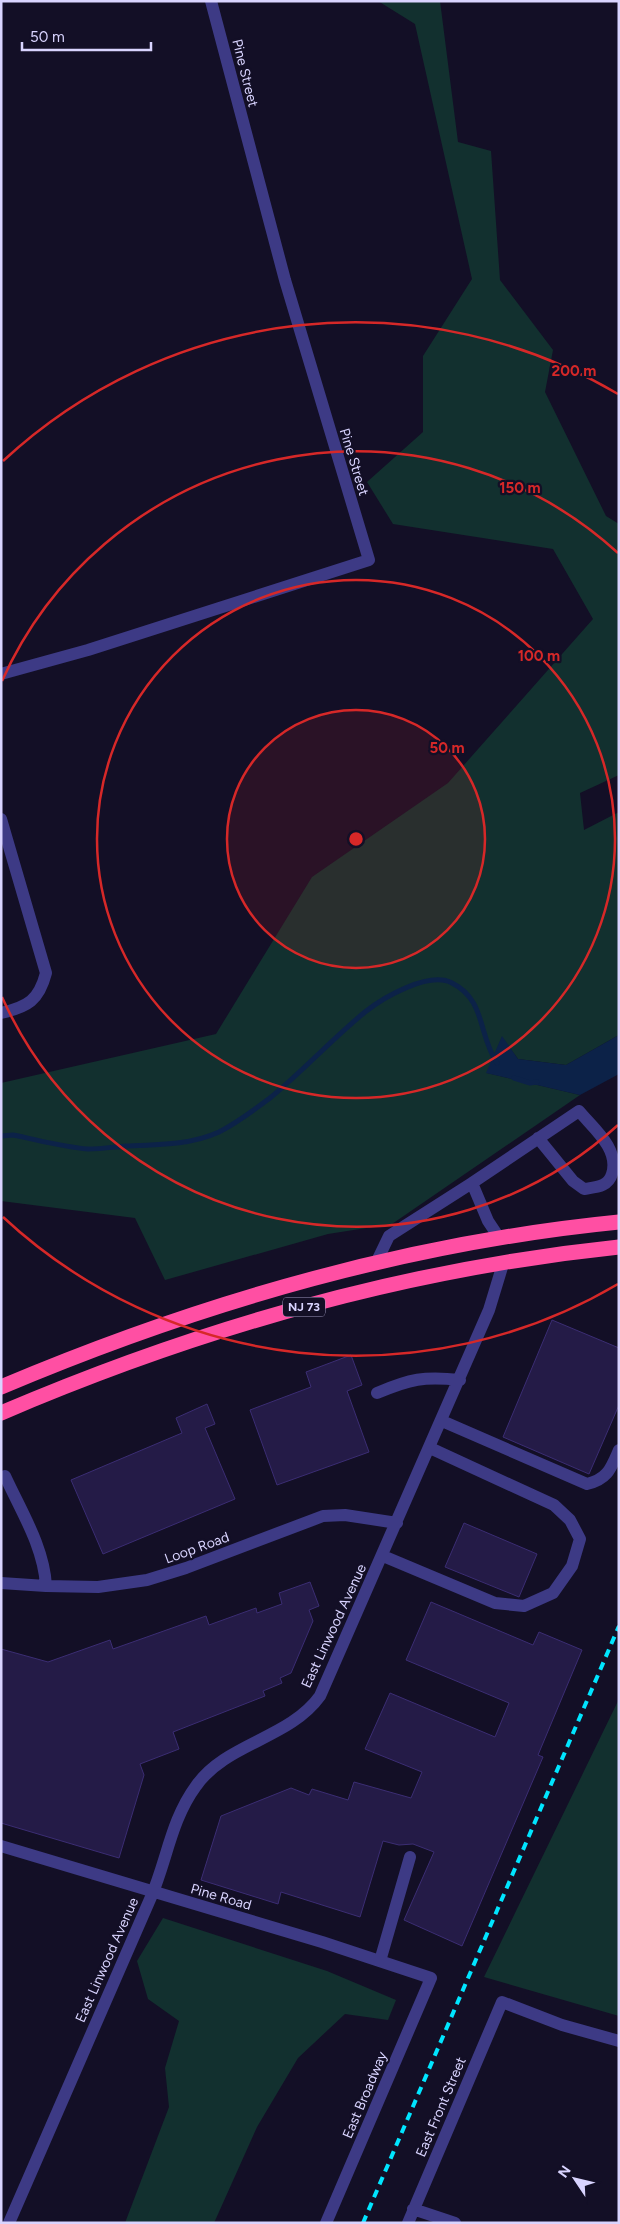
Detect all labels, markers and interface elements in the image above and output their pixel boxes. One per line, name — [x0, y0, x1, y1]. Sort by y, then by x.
scale bar — [22, 20, 151, 52]
text: 50 m — [30, 28, 65, 46]
street label: Pine Street — [228, 37, 262, 109]
text: 200 m — [552, 362, 596, 380]
street label: Pine Street — [336, 426, 372, 498]
text: 150 m — [499, 479, 541, 497]
text: 100 m — [518, 647, 560, 665]
text: 50 m — [429, 739, 465, 757]
centre of rings — [347, 830, 365, 848]
road number: NJ 73 — [283, 1298, 325, 1316]
street label: Loop Road — [162, 1528, 232, 1568]
street label: East Linwood Avenue — [298, 1561, 370, 1691]
street label: Pine Road — [189, 1880, 253, 1914]
street label: East Linwood Avenue — [72, 1895, 142, 2025]
street label: East Broadway — [339, 2048, 391, 2141]
street label: East Front Street — [412, 2055, 470, 2159]
north arrow — [550, 2154, 600, 2204]
text: N — [555, 2163, 575, 2181]

